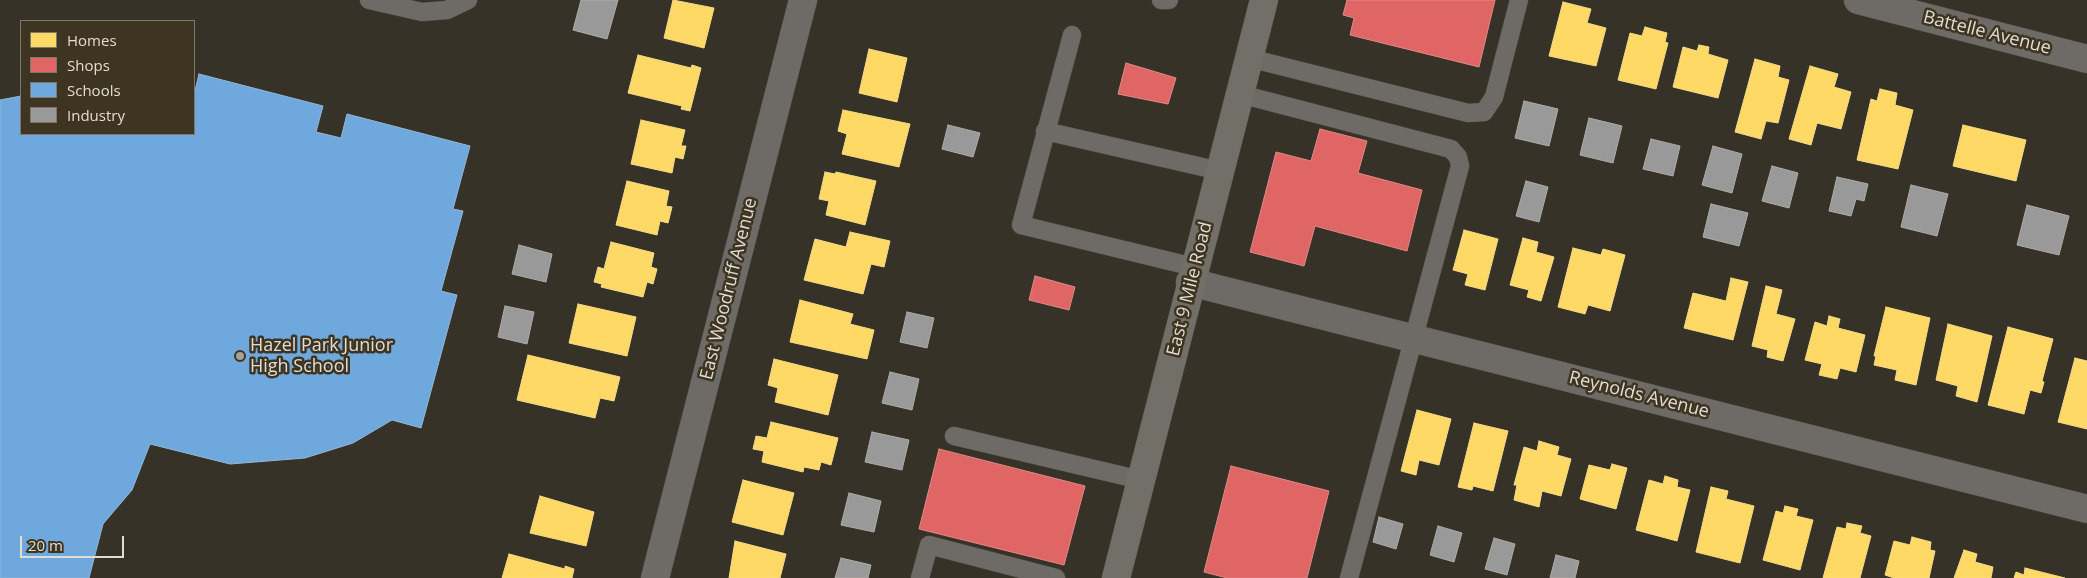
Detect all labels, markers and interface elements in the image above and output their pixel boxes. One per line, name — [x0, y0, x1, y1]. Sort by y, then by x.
street label: Battelle Avenue — [1921, 7, 2053, 59]
legend — [20, 20, 195, 135]
text: Homes — [67, 30, 117, 50]
text: Shops — [67, 55, 110, 75]
text: Schools — [67, 80, 121, 100]
text: Industry — [67, 105, 125, 125]
street label: East Woodruff Avenue — [696, 196, 762, 382]
street label: East 9 Mile Road — [1163, 220, 1217, 358]
place label: Hazel Park Junior High School — [250, 335, 393, 378]
marker: Hazel Park Junior High School — [234, 350, 246, 362]
street label: Reynolds Avenue — [1567, 367, 1711, 423]
scale bar — [22, 526, 126, 558]
text: 20 m — [28, 535, 63, 555]

